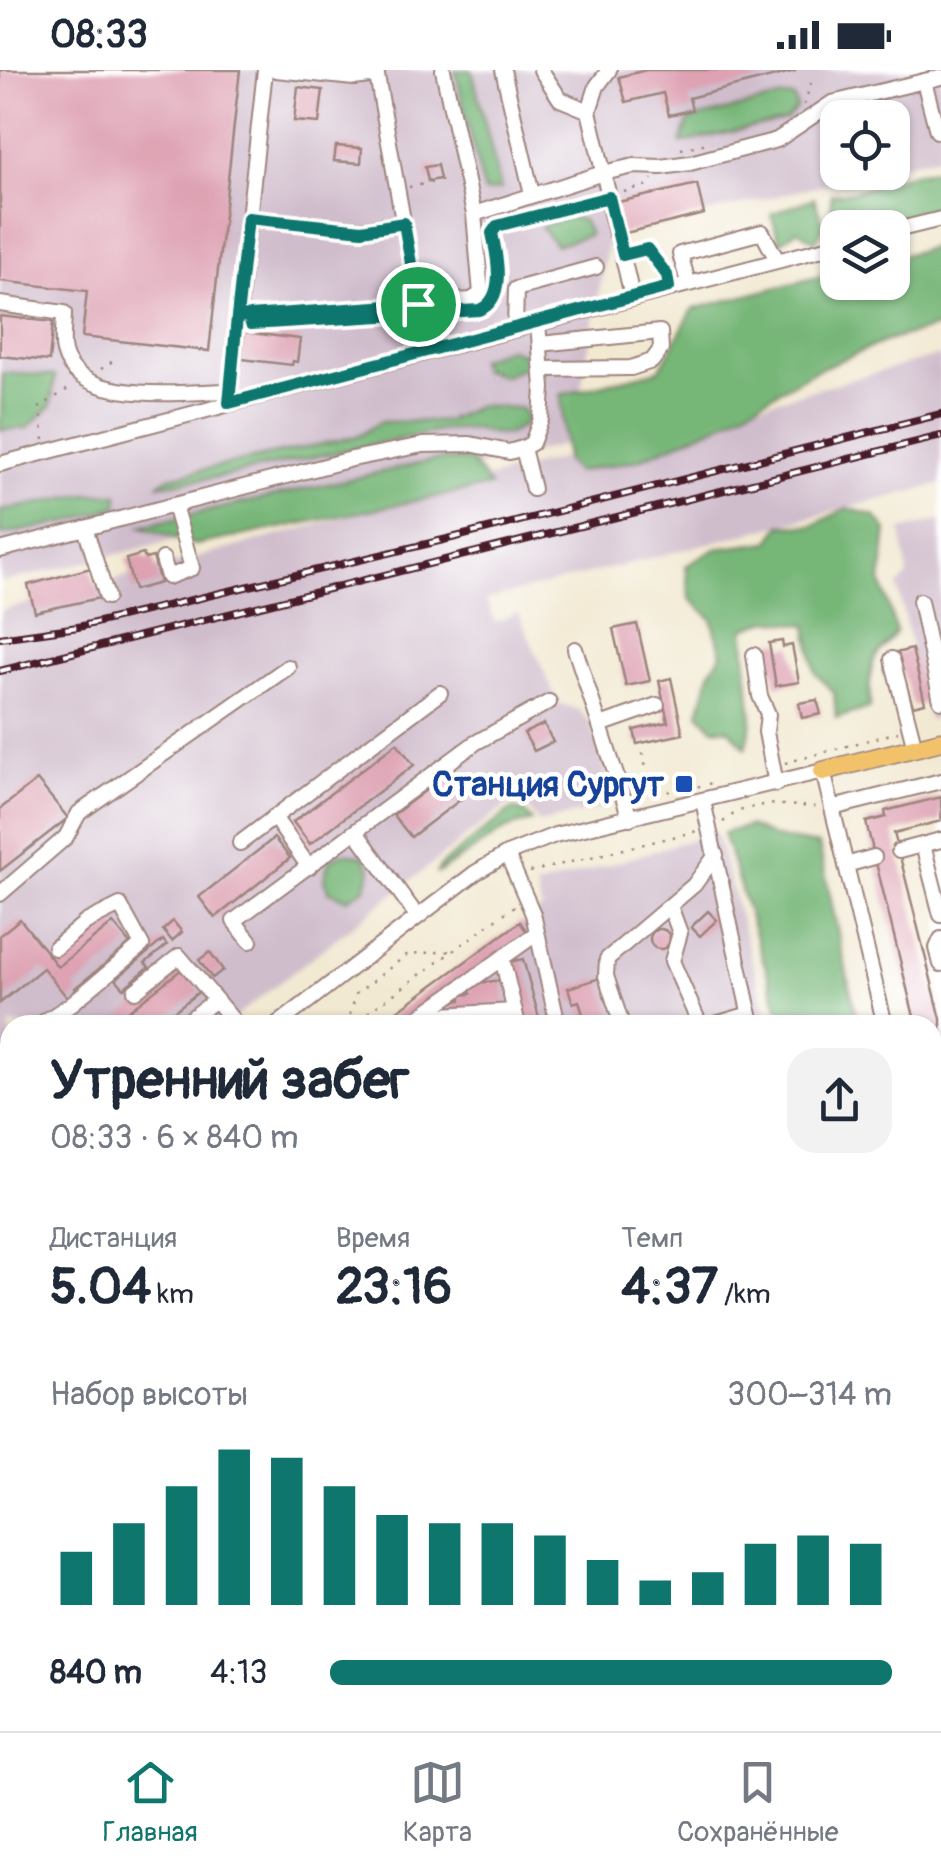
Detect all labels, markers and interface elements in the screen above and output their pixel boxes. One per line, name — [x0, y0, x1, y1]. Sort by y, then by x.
text: 08:33 — [50, 11, 148, 59]
map controls — [820, 100, 910, 300]
button: locate — [820, 100, 910, 190]
button: layers — [820, 210, 910, 300]
pin — [376, 262, 461, 347]
icon: arrive — [391, 277, 446, 332]
place label: Станция Сургут — [432, 763, 664, 807]
marker: Станция Сургут — [673, 773, 695, 795]
text: Утренний забег — [50, 1046, 409, 1115]
button: share — [787, 1048, 892, 1153]
text: 08:33 · 6 × 840 m — [50, 1118, 298, 1158]
text: Дистанция — [50, 1221, 177, 1256]
text: Время — [336, 1221, 410, 1256]
text: Темп — [621, 1221, 683, 1256]
text: 5.04 — [50, 1256, 151, 1319]
text: 23:16 — [336, 1256, 452, 1319]
text: 4:37 — [621, 1256, 718, 1319]
text: km — [151, 1277, 194, 1312]
text: /km — [718, 1277, 771, 1312]
text: Набор высоты — [50, 1375, 248, 1415]
text: 300–314 m — [727, 1375, 892, 1415]
text: 840 m — [50, 1653, 142, 1693]
text: 4:13 — [210, 1653, 267, 1693]
tab: Главная — [103, 1755, 198, 1850]
tab: Карта — [403, 1755, 472, 1850]
tab: Сохранённые — [677, 1755, 838, 1850]

